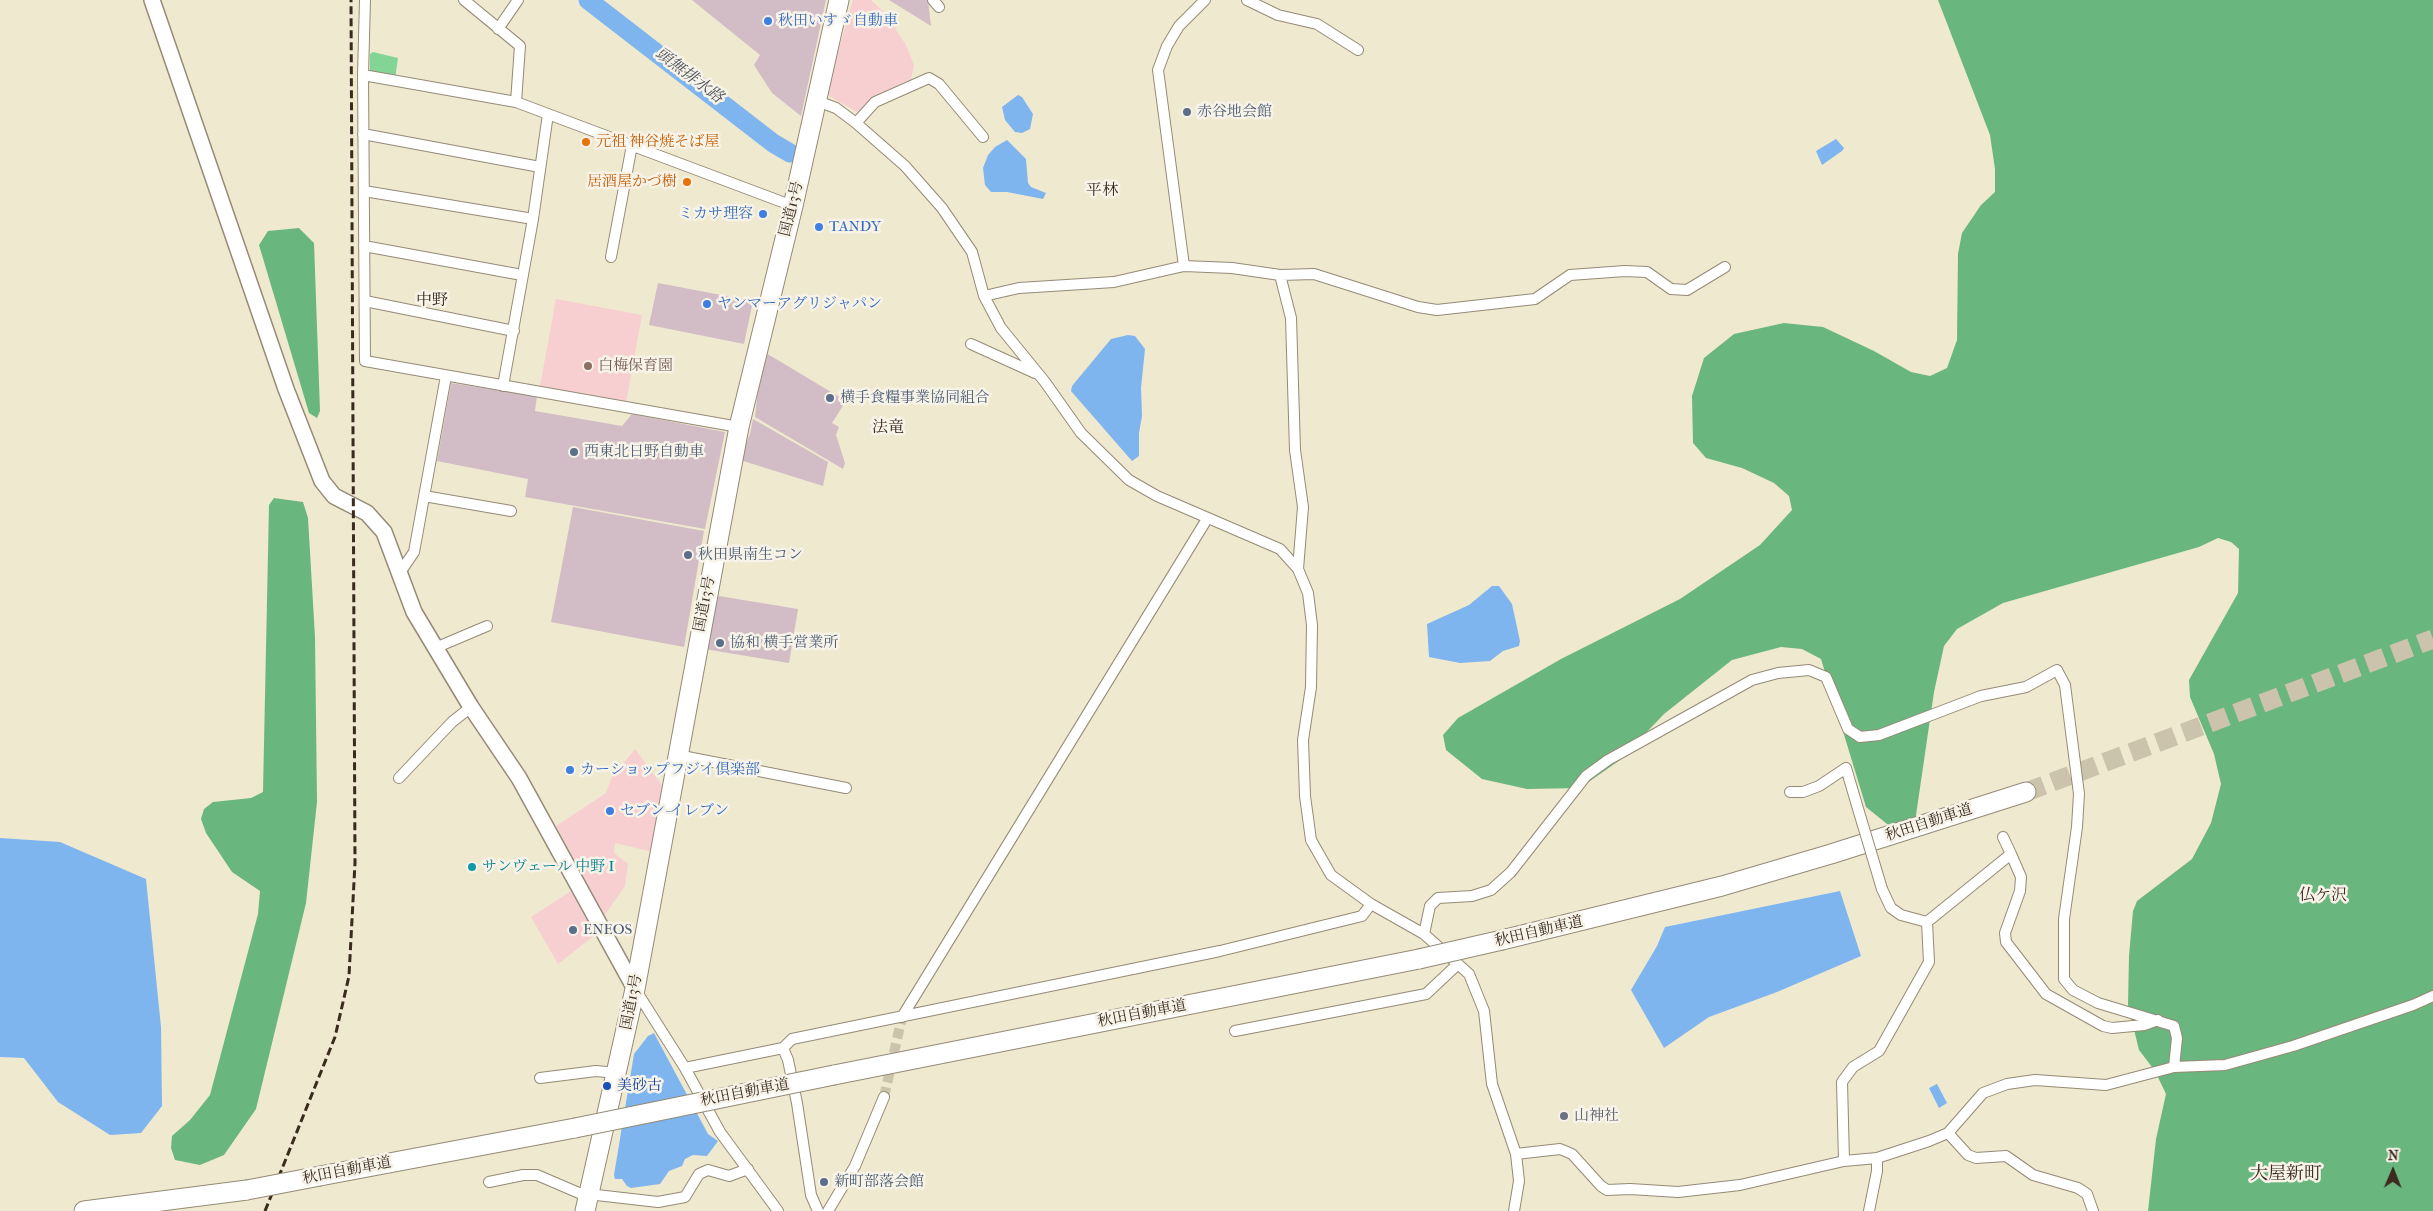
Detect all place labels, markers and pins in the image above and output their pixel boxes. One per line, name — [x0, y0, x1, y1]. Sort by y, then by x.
place label: 秋田いすゞ自動車 — [778, 12, 898, 30]
marker: 秋田いすゞ自動車 — [762, 15, 774, 27]
place label: 赤谷地会館 — [1197, 103, 1272, 121]
marker: 赤谷地会館 — [1181, 106, 1193, 118]
place label: 元祖 神谷焼そば屋 — [596, 133, 719, 151]
marker: 元祖 神谷焼そば屋 — [580, 136, 592, 148]
place label: 居酒屋かづ樹 — [587, 173, 677, 191]
marker: 居酒屋かづ樹 — [681, 176, 693, 188]
place label: ミカサ理容 — [678, 205, 753, 223]
marker: ミカサ理容 — [757, 208, 769, 220]
place label: TANDY — [829, 218, 881, 236]
marker: TANDY — [813, 221, 825, 233]
place label: ヤンマーアグリジャパン — [717, 295, 882, 313]
marker: ヤンマーアグリジャパン — [701, 298, 713, 310]
place label: 白梅保育園 — [598, 357, 673, 375]
marker: 白梅保育園 — [582, 360, 594, 372]
place label: 横手食糧事業協同組合 — [840, 389, 990, 407]
marker: 横手食糧事業協同組合 — [824, 392, 836, 404]
place label: 西東北日野自動車 — [584, 443, 704, 461]
marker: 西東北日野自動車 — [568, 446, 580, 458]
place label: 秋田県南生コン — [698, 546, 803, 564]
marker: 秋田県南生コン — [682, 549, 694, 561]
place label: 協和 横手営業所 — [730, 634, 838, 652]
marker: 協和 横手営業所 — [714, 637, 726, 649]
place label: カーショップフジイ倶楽部 — [580, 761, 760, 779]
marker: カーショップフジイ倶楽部 — [564, 764, 576, 776]
place label: セブン-イレブン — [620, 802, 729, 820]
marker: セブン-イレブン — [604, 805, 616, 817]
place label: サンヴェール 中野 I — [482, 858, 614, 876]
marker: サンヴェール 中野 I — [466, 861, 478, 873]
place label: ENEOS — [583, 921, 632, 939]
marker: ENEOS — [567, 924, 579, 936]
place label: 美砂古 — [617, 1077, 662, 1095]
marker: 美砂古 — [601, 1080, 613, 1092]
place label: 山神社 — [1574, 1107, 1619, 1125]
marker: 山神社 — [1558, 1110, 1570, 1122]
place label: 新町部落会館 — [834, 1173, 924, 1191]
marker: 新町部落会館 — [818, 1176, 830, 1188]

